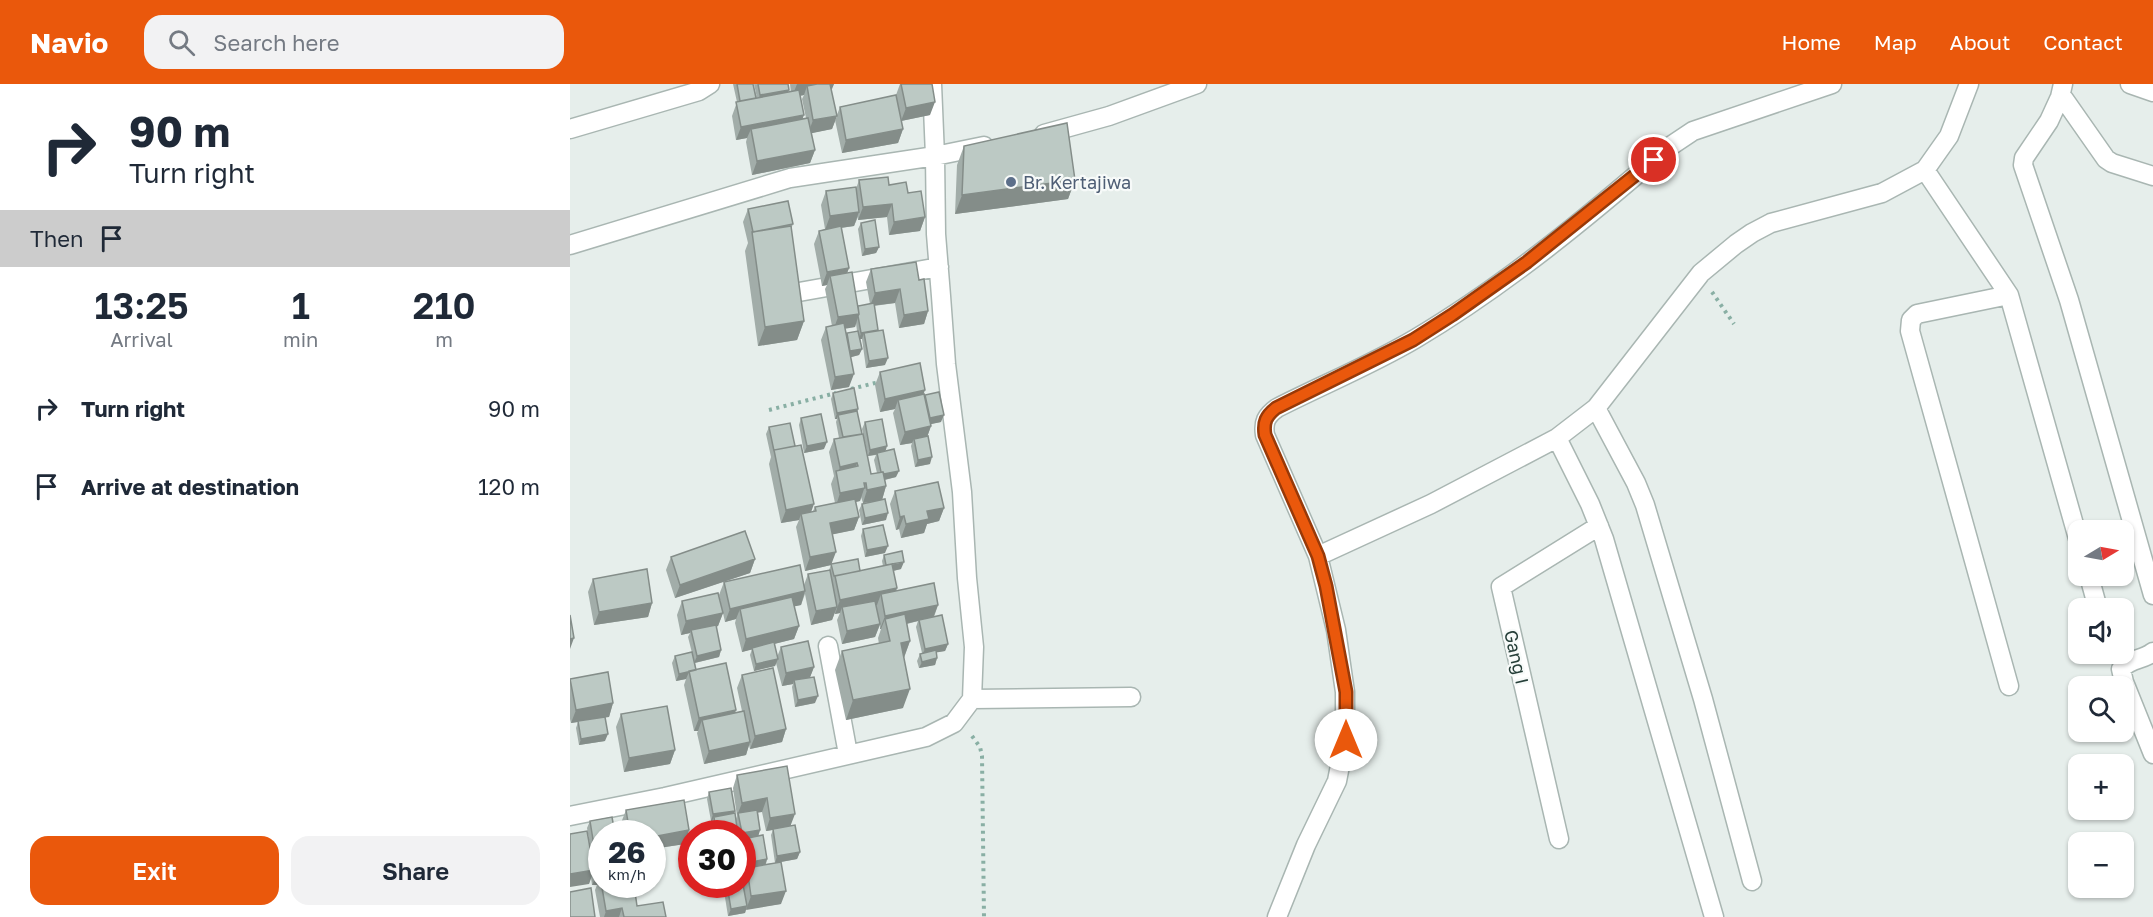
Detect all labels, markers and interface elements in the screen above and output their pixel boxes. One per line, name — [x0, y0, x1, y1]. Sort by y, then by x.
search box — [144, 15, 564, 69]
text: Navio — [30, 26, 108, 59]
icon: search — [165, 26, 198, 59]
text: Search here — [213, 29, 339, 56]
text: Home — [1781, 29, 1841, 55]
text: Map — [1874, 29, 1917, 55]
text: About — [1950, 29, 2010, 55]
text: Contact — [2043, 29, 2123, 55]
text: 90 m — [129, 106, 230, 156]
icon: right — [30, 108, 108, 186]
pin — [1628, 134, 1679, 185]
icon: arrive — [1637, 143, 1670, 176]
text: Turn right — [129, 157, 255, 189]
place label: Br. Kertajiwa — [1023, 171, 1131, 193]
marker: Br. Kertajiwa — [1004, 175, 1018, 189]
icon: arrive — [95, 222, 128, 255]
text: Then — [30, 225, 83, 252]
text: 13:25 — [94, 284, 189, 327]
text: 1 — [292, 284, 310, 327]
text: 210 — [413, 284, 476, 327]
text: Arrival — [110, 327, 173, 351]
text: min — [283, 327, 318, 351]
text: m — [435, 327, 453, 351]
icon: right — [30, 392, 63, 425]
text: Turn right — [81, 395, 185, 422]
text: 90 m — [488, 395, 540, 422]
icon: arrive — [30, 470, 63, 503]
text: Arrive at destination — [81, 473, 299, 500]
text: 120 m — [478, 473, 540, 500]
north arrow — [2068, 520, 2134, 586]
map controls — [2068, 520, 2134, 898]
button: sound — [2068, 598, 2134, 664]
street label: Gang I — [1500, 628, 1534, 686]
button: search — [2068, 676, 2134, 742]
position arrow — [1314, 708, 1378, 772]
button: + — [2068, 754, 2134, 820]
speed limit sign: 30 — [678, 820, 756, 898]
button: − — [2068, 832, 2134, 898]
text: 26 — [608, 834, 646, 870]
button: Exit — [30, 836, 279, 905]
button: Share — [291, 836, 540, 905]
text: km/h — [608, 865, 646, 883]

